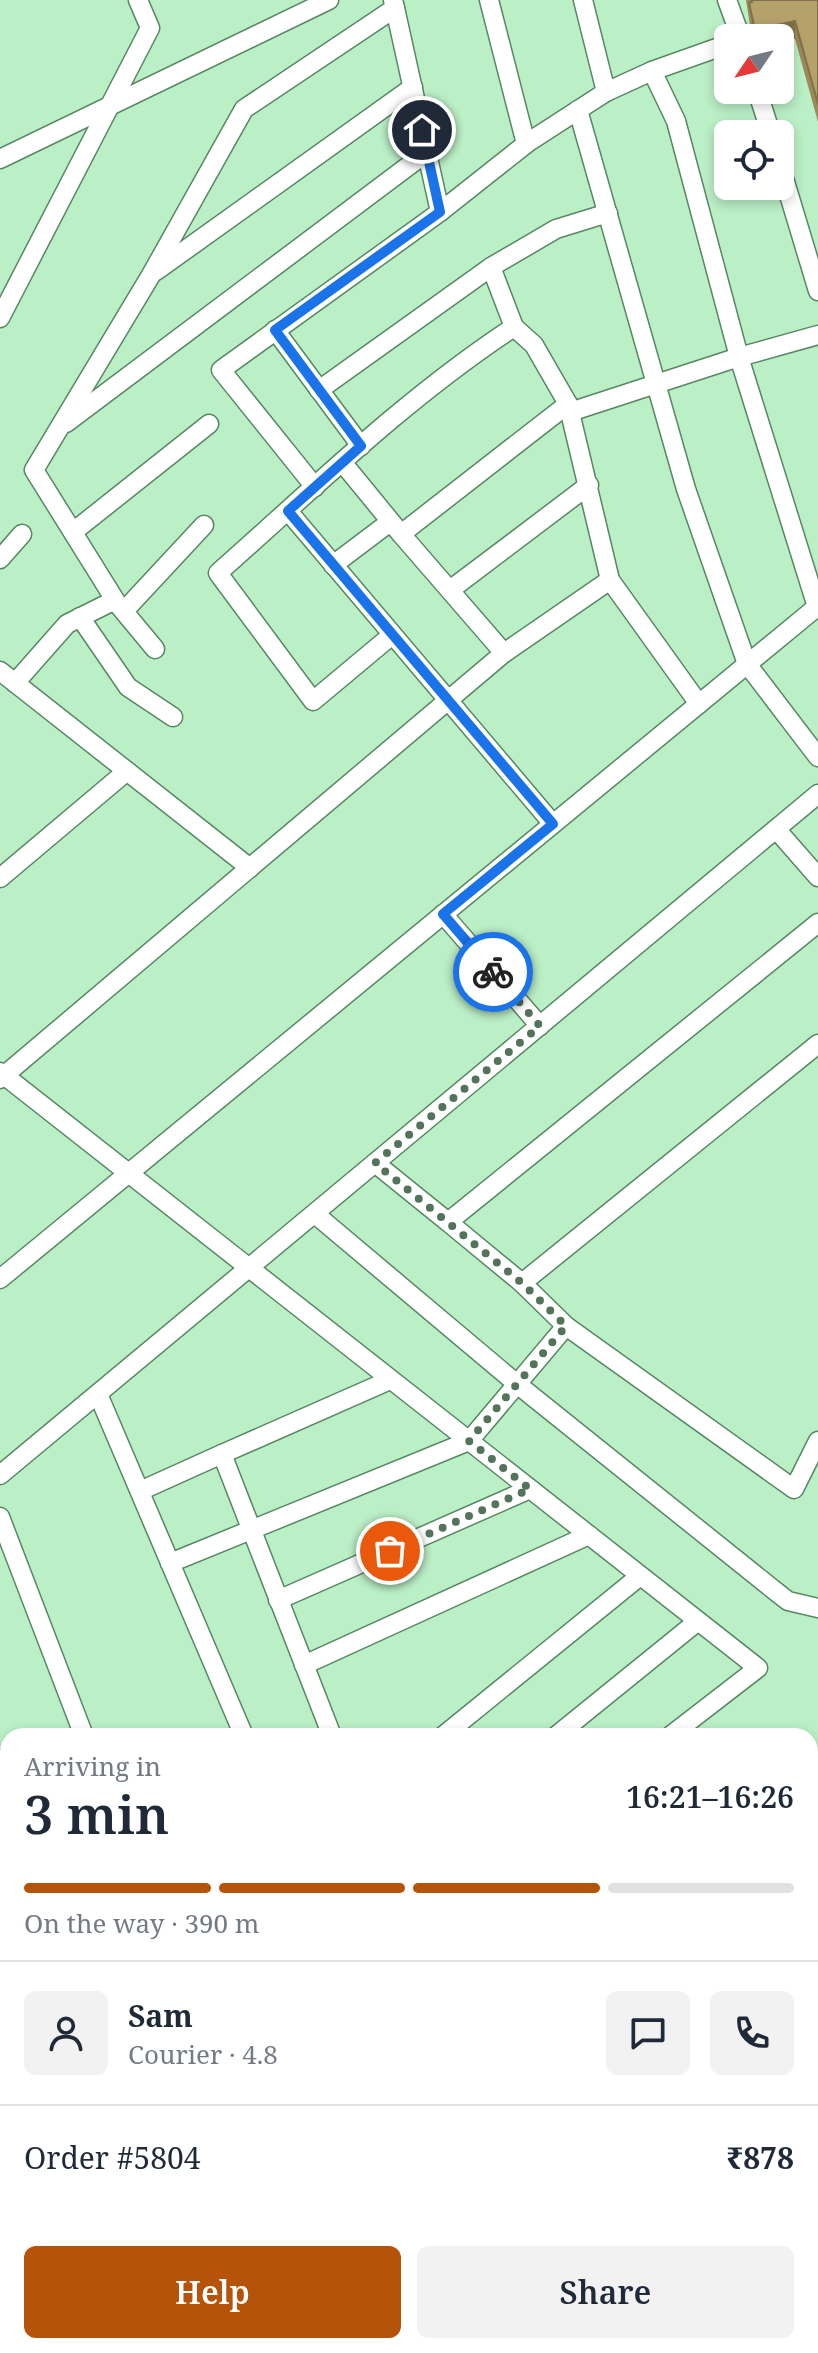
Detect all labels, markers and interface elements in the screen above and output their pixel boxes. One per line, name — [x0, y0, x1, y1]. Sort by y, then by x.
north arrow — [714, 24, 794, 104]
map controls — [714, 24, 794, 200]
pin — [388, 96, 456, 164]
icon: home — [400, 108, 444, 152]
button: locate — [714, 120, 794, 200]
courier — [453, 932, 533, 1012]
icon: bike — [471, 950, 515, 994]
pin — [356, 1517, 424, 1585]
icon: bag — [368, 1529, 412, 1573]
text: Arriving in — [24, 1748, 161, 1784]
text: 16:21–16:26 — [626, 1776, 794, 1817]
text: 3 min — [24, 1778, 169, 1849]
text: On the way · 390 m — [24, 1905, 259, 1941]
button: person — [24, 1991, 108, 2075]
button: chat — [606, 1991, 690, 2075]
button: phone — [710, 1991, 794, 2075]
text: Sam — [128, 1995, 193, 2036]
text: Courier · 4.8 — [128, 2036, 278, 2072]
text: Order #5804 — [24, 2137, 201, 2178]
text: ₹878 — [726, 2137, 794, 2178]
button: Help — [24, 2246, 401, 2338]
button: Share — [417, 2246, 794, 2338]

